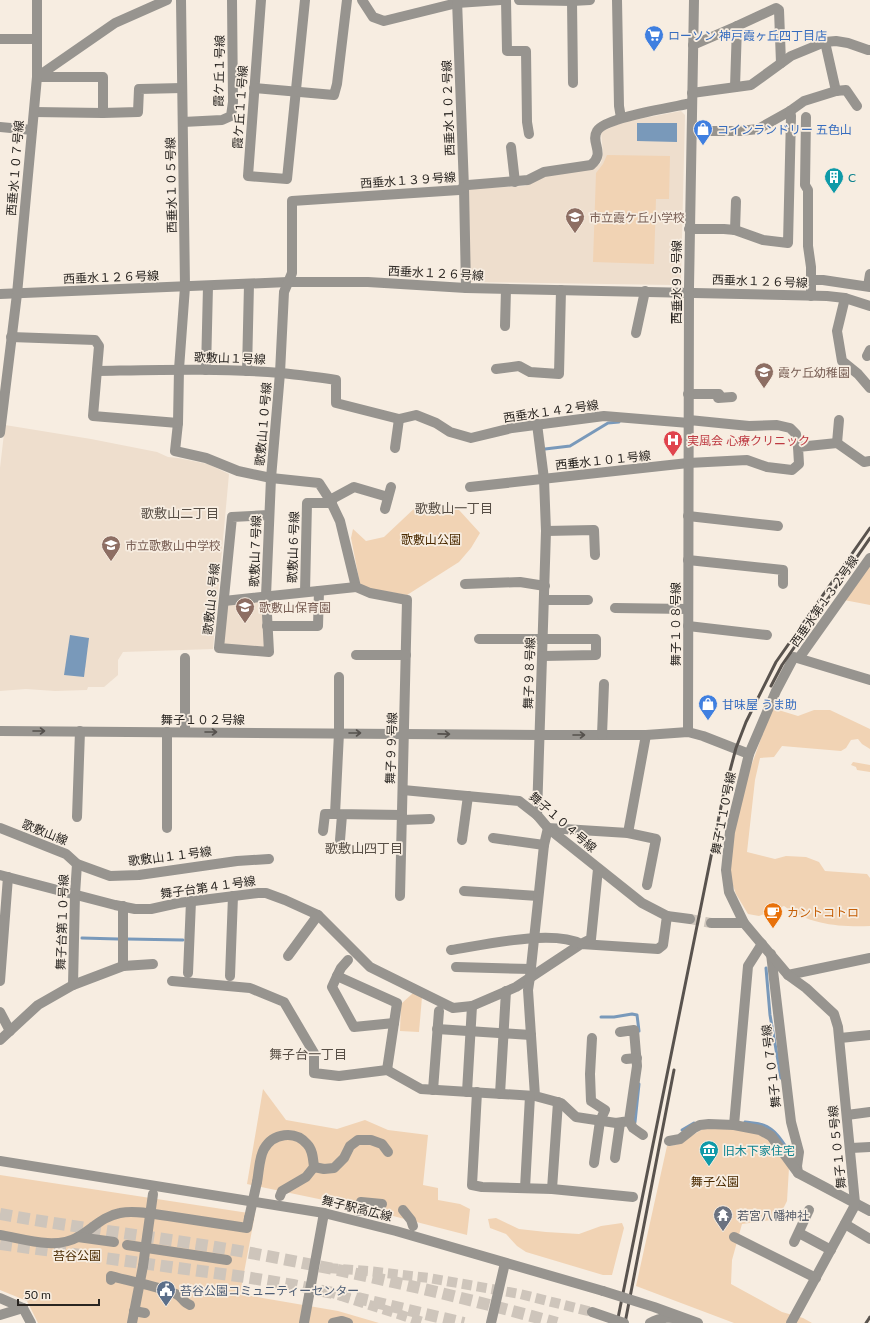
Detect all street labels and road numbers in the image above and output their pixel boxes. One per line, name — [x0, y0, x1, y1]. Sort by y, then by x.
street label: 霞ケ丘１号線 — [211, 35, 227, 107]
street label: 西垂水１０２号線 — [439, 60, 457, 156]
street label: 霞ケ丘１１号線 — [230, 65, 250, 149]
street label: 西垂水１０７号線 — [3, 120, 27, 216]
street label: 西垂水１０５号線 — [163, 137, 179, 233]
street label: 西垂水１３９号線 — [360, 169, 456, 191]
street label: 西垂水９９号線 — [669, 240, 684, 324]
street label: 西垂水１２６号線 — [388, 263, 484, 283]
street label: 西垂水１２６号線 — [63, 268, 159, 286]
street label: 西垂水１２６号線 — [712, 272, 808, 290]
street label: 歌敷山１号線 — [194, 349, 266, 367]
street label: 歌敷山１０号線 — [252, 381, 274, 467]
street label: 西垂水１４２号線 — [502, 397, 600, 425]
street label: 西垂水１０１号線 — [554, 448, 652, 472]
street label: 歌敷山６号線 — [284, 511, 302, 583]
street label: 歌敷山７号線 — [246, 515, 264, 587]
street label: 西垂水第１３２号線 — [787, 552, 861, 650]
street label: 歌敷山８号線 — [200, 562, 222, 636]
street label: 舞子１０８号線 — [668, 582, 683, 666]
street label: 舞子９８号線 — [520, 637, 538, 709]
street label: 舞子１０２号線 — [161, 712, 245, 727]
street label: 舞子９９号線 — [382, 712, 400, 784]
street label: 舞子１１０号線 — [708, 770, 738, 856]
street label: 舞子１０４号線 — [526, 789, 600, 855]
street label: 歌敷山線 — [20, 816, 70, 848]
street label: 歌敷山１１号線 — [127, 843, 213, 869]
street label: 舞子台第４１号線 — [159, 873, 257, 901]
street label: 舞子台第１０号線 — [53, 874, 71, 970]
street label: 舞子１０７号線 — [758, 1023, 784, 1109]
street label: 舞子１０５号線 — [825, 1104, 849, 1190]
street label: 舞子駅高広線 — [320, 1192, 394, 1224]

